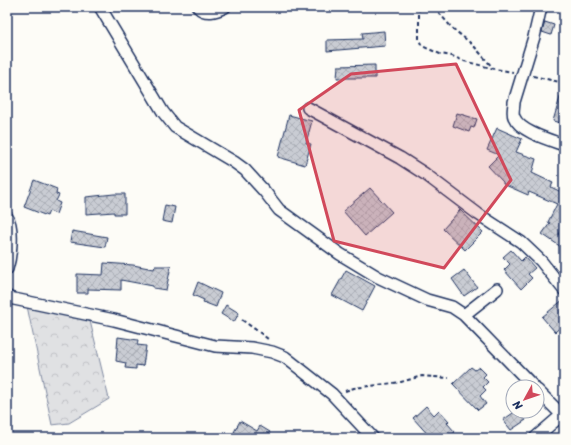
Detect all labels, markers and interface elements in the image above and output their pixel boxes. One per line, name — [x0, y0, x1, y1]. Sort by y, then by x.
north arrow — [505, 379, 545, 419]
text: N — [508, 396, 528, 415]

